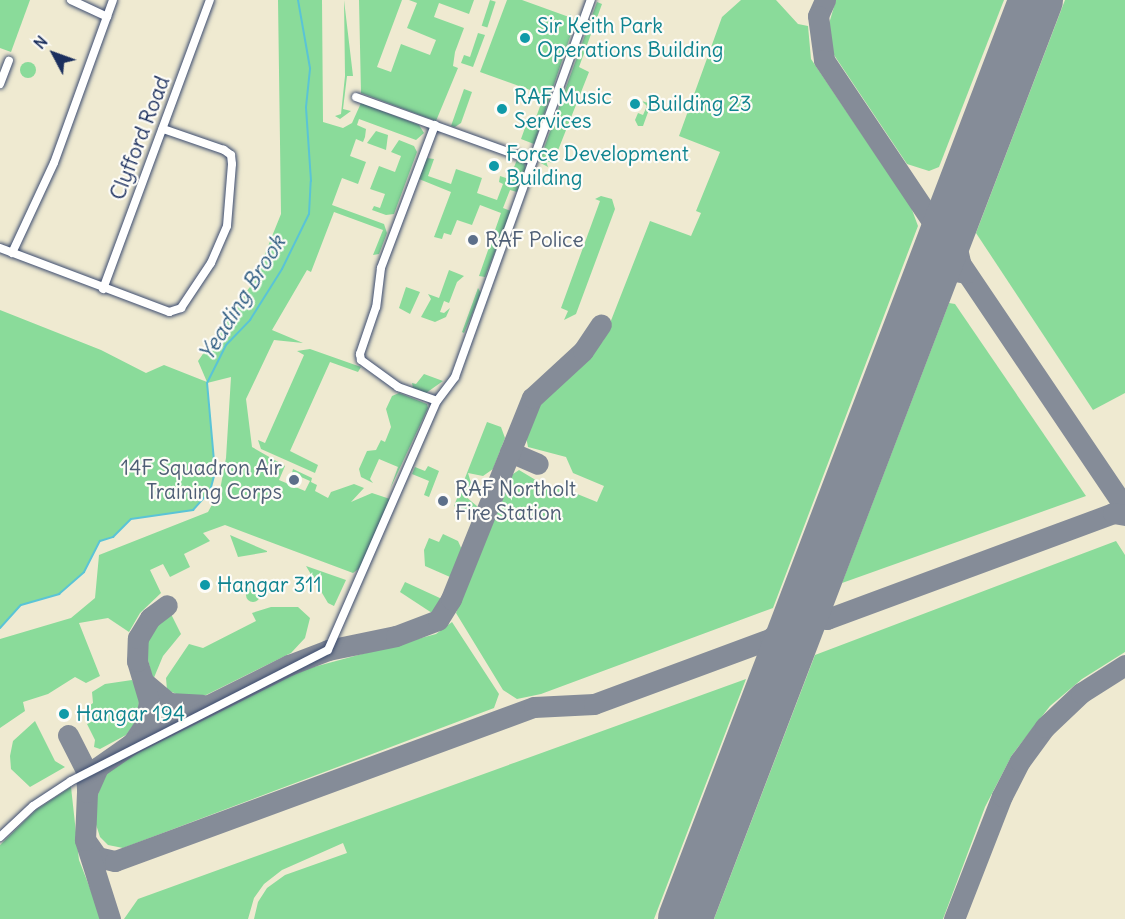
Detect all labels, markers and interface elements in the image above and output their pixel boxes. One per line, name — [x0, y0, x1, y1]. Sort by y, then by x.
place label: Sir Keith Park Operations Building — [537, 13, 724, 63]
north arrow — [24, 24, 84, 84]
text: N — [29, 31, 52, 53]
marker: Sir Keith Park Operations Building — [518, 31, 532, 45]
street label: Clyfford Road — [105, 72, 175, 204]
place label: RAF Music Services — [514, 84, 612, 134]
place label: Building 23 — [647, 91, 752, 117]
marker: Building 23 — [628, 97, 642, 111]
marker: RAF Music Services — [495, 102, 509, 116]
place label: Force Development Building — [506, 141, 689, 191]
marker: Force Development Building — [487, 159, 501, 173]
place label: RAF Police — [485, 227, 584, 253]
water label: Yeading Brook — [193, 231, 291, 365]
marker: RAF Police — [466, 233, 480, 247]
place label: 14F Squadron Air Training Corps — [121, 455, 282, 505]
marker: 14F Squadron Air Training Corps — [287, 473, 301, 487]
place label: RAF Northolt Fire Station — [455, 476, 576, 526]
marker: RAF Northolt Fire Station — [436, 494, 450, 508]
place label: Hangar 311 — [217, 572, 322, 598]
marker: Hangar 311 — [198, 578, 212, 592]
place label: Hangar 194 — [76, 701, 185, 727]
marker: Hangar 194 — [57, 707, 71, 721]

